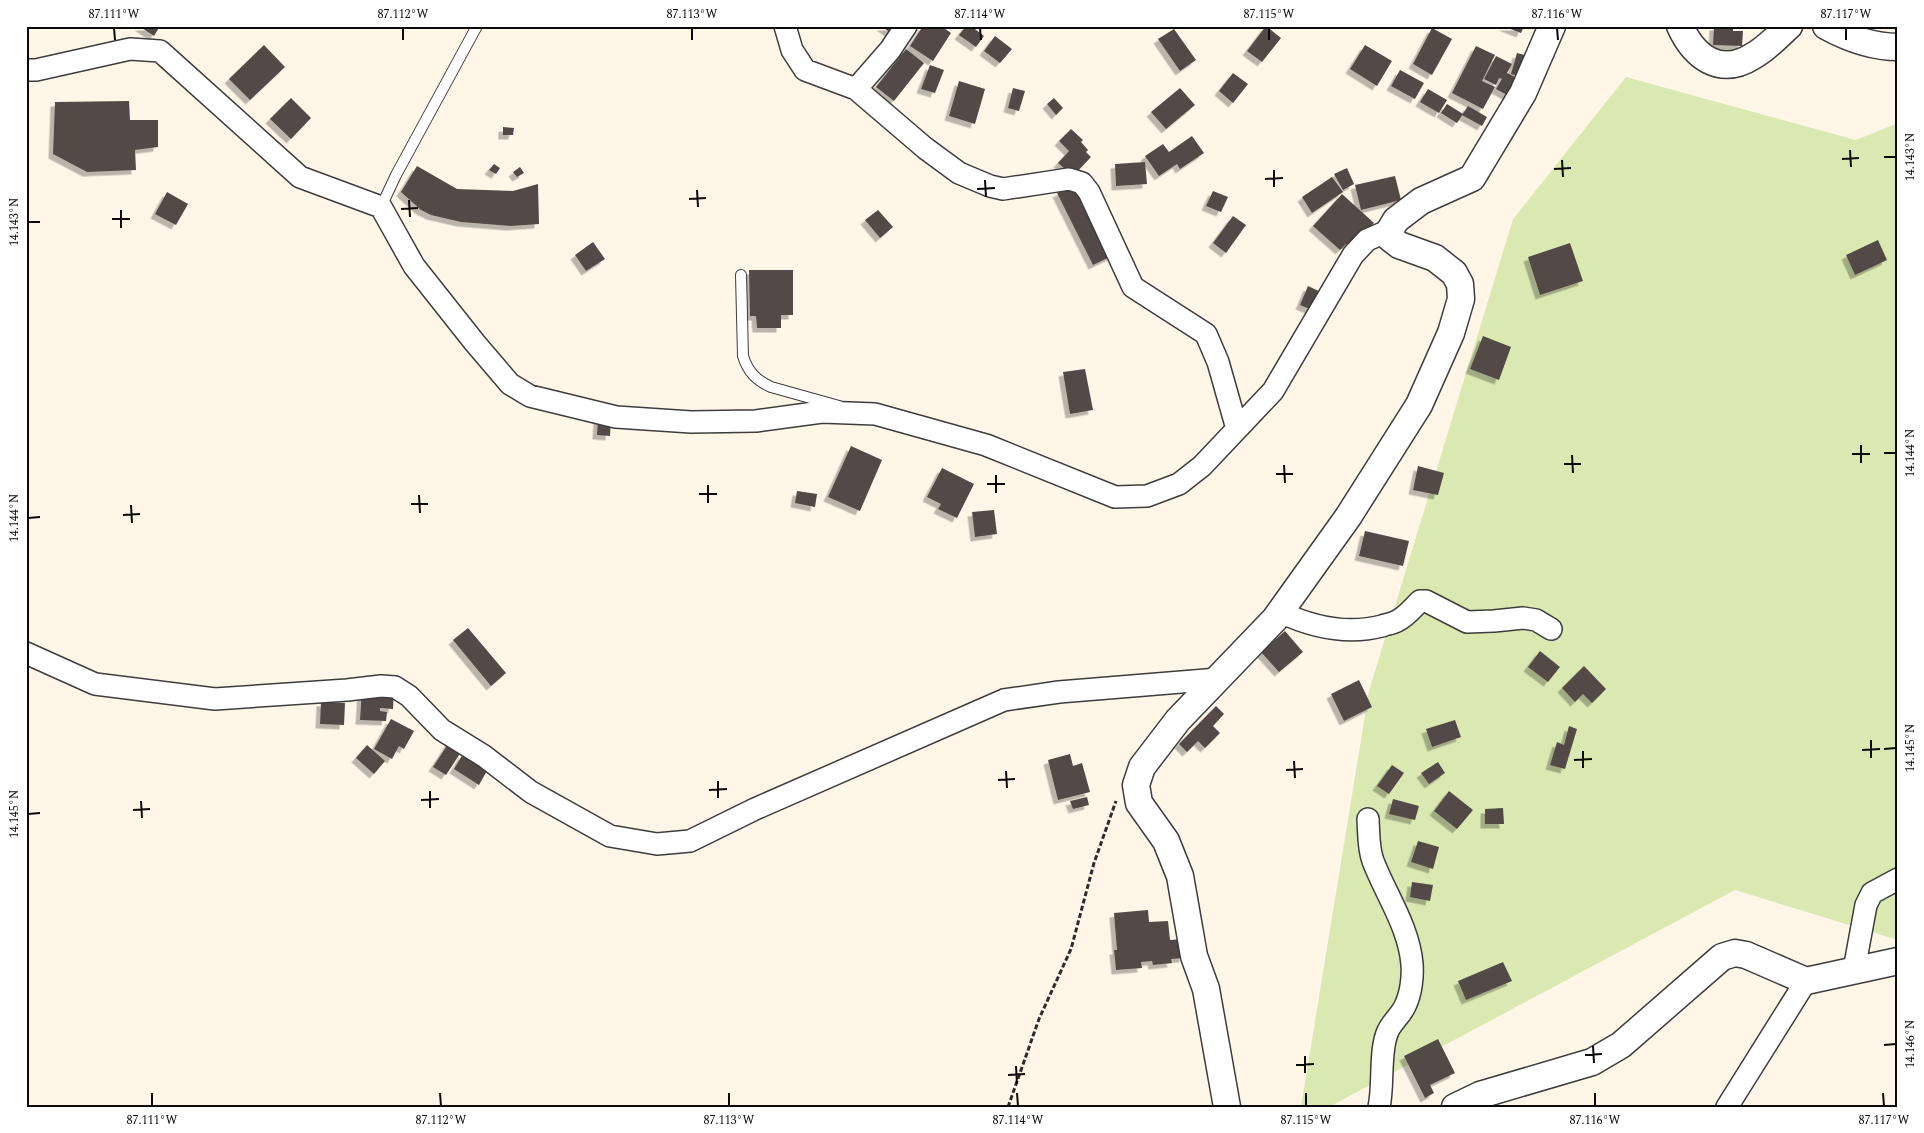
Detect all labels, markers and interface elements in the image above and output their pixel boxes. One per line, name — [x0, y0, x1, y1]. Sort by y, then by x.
text: 87.111°W — [89, 5, 140, 24]
text: 87.112°W — [378, 5, 429, 24]
text: 87.113°W — [667, 5, 718, 24]
text: 87.114°W — [955, 5, 1006, 24]
text: 87.115°W — [1244, 5, 1295, 24]
text: 87.116°W — [1532, 5, 1583, 24]
text: 87.117°W — [1821, 5, 1872, 24]
text: 14.143°N — [1901, 133, 1920, 181]
text: 14.143°N — [5, 198, 24, 246]
text: 14.144°N — [1901, 429, 1920, 477]
text: 14.144°N — [5, 494, 24, 542]
text: 14.145°N — [1901, 724, 1920, 772]
text: 14.145°N — [5, 790, 24, 838]
text: 14.146°N — [1901, 1020, 1920, 1068]
text: 87.111°W — [127, 1111, 178, 1130]
text: 87.112°W — [416, 1111, 467, 1130]
text: 87.113°W — [704, 1111, 755, 1130]
text: 87.114°W — [993, 1111, 1044, 1130]
text: 87.115°W — [1281, 1111, 1332, 1130]
text: 87.116°W — [1570, 1111, 1621, 1130]
text: 87.117°W — [1859, 1111, 1910, 1130]

